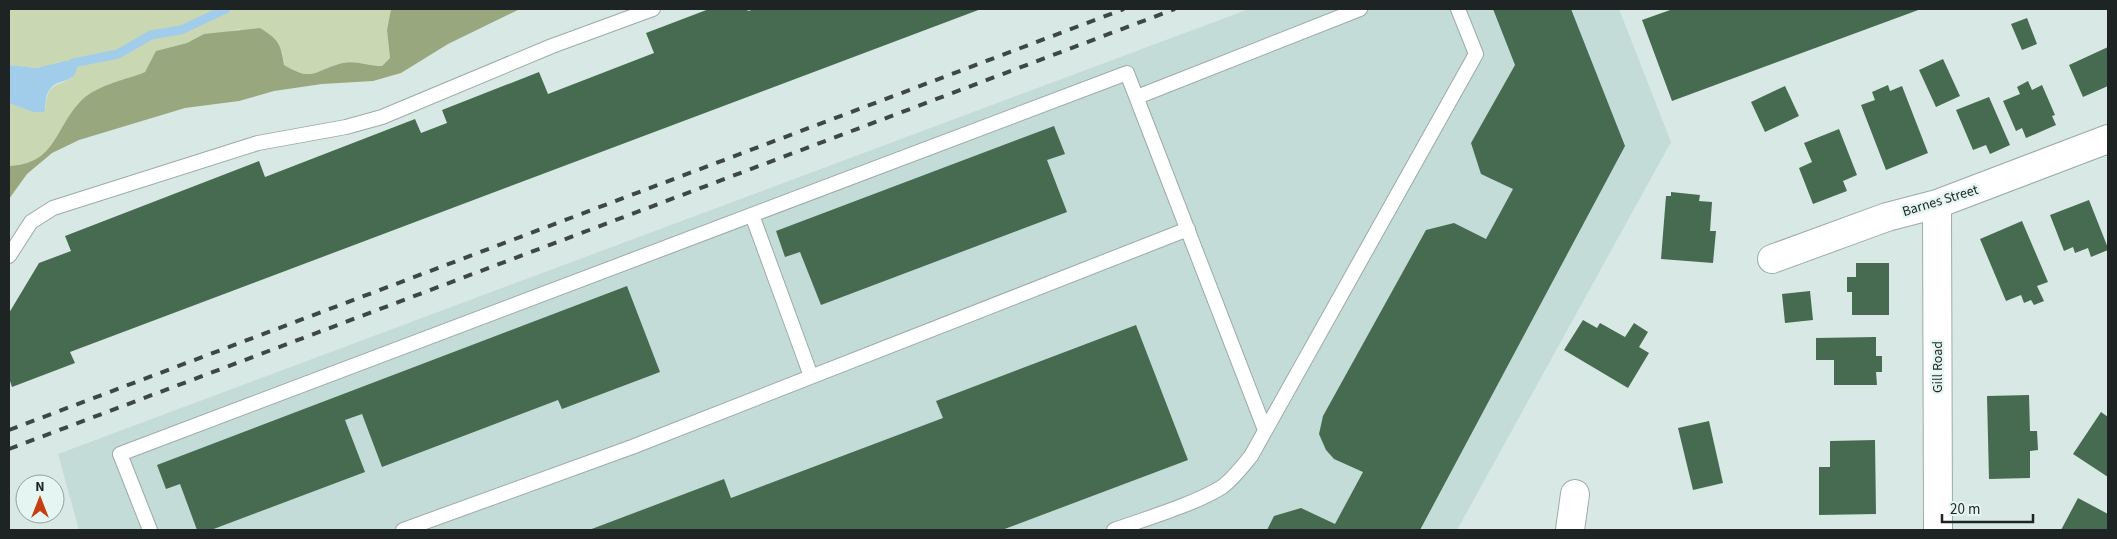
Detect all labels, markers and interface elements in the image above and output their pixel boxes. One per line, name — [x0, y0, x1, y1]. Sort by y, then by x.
street label: Barnes Street — [1900, 180, 1981, 222]
street label: Gill Road — [1928, 341, 1948, 393]
north arrow — [15, 474, 65, 524]
text: N — [35, 477, 45, 497]
scale bar — [1942, 492, 2033, 524]
text: 20 m — [1950, 499, 1980, 520]

